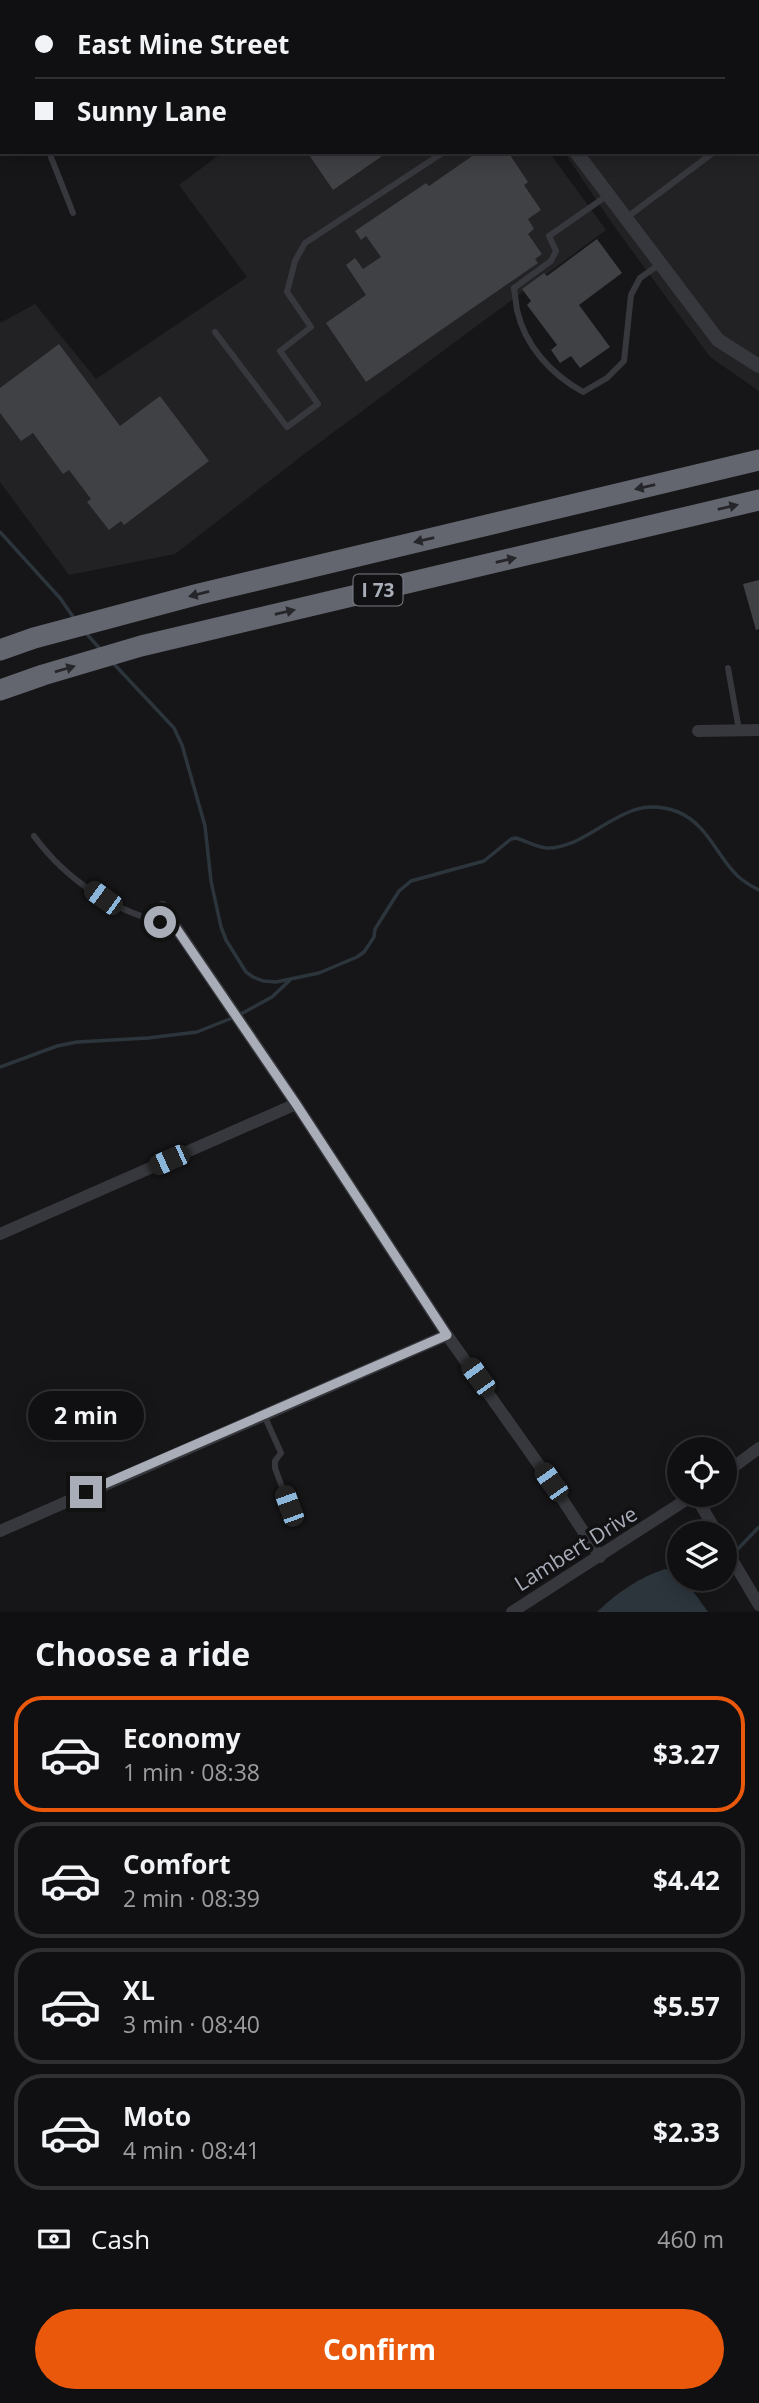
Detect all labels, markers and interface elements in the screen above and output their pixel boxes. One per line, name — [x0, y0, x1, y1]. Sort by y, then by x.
text: East Mine Street — [77, 26, 289, 62]
text: Sunny Lane — [77, 93, 227, 129]
one-way arrow — [634, 482, 656, 493]
one-way arrow — [717, 501, 739, 512]
one-way arrow — [413, 535, 435, 546]
one-way arrow — [495, 554, 517, 565]
road number: I 73 — [354, 575, 402, 606]
one-way arrow — [188, 589, 210, 600]
one-way arrow — [274, 606, 296, 617]
one-way arrow — [54, 663, 75, 673]
car — [80, 877, 127, 919]
route start — [144, 906, 176, 938]
car — [146, 1142, 193, 1178]
car — [458, 1354, 499, 1400]
callout: 2 min — [28, 1390, 144, 1440]
text: 2 min — [54, 1399, 118, 1431]
map controls — [667, 1437, 737, 1591]
button: locate — [667, 1437, 737, 1507]
car — [531, 1459, 572, 1505]
route end — [70, 1476, 102, 1508]
car — [272, 1483, 307, 1529]
street label: Lambert Drive — [509, 1499, 642, 1597]
button: layers — [667, 1521, 737, 1591]
text: Choose a ride — [35, 1632, 250, 1675]
text: Economy — [123, 1720, 241, 1756]
icon: car — [39, 1723, 102, 1786]
text: $3.27 — [653, 1736, 720, 1772]
text: 1 min · 08:38 — [123, 1756, 260, 1788]
text: Comfort — [123, 1846, 230, 1882]
icon: car — [39, 1849, 102, 1912]
text: $4.42 — [653, 1862, 720, 1898]
text: 2 min · 08:39 — [123, 1882, 260, 1914]
text: XL — [123, 1972, 155, 2008]
icon: car — [39, 1975, 102, 2038]
text: $5.57 — [653, 1988, 720, 2024]
text: 3 min · 08:40 — [123, 2008, 260, 2040]
text: Moto — [123, 2098, 191, 2134]
icon: car — [39, 2101, 102, 2164]
text: $2.33 — [653, 2114, 720, 2150]
text: 4 min · 08:41 — [123, 2134, 260, 2166]
icon: cash — [35, 2220, 73, 2258]
text: Cash — [91, 2221, 150, 2257]
text: 460 m — [657, 2223, 724, 2255]
button: Confirm — [35, 2309, 724, 2389]

